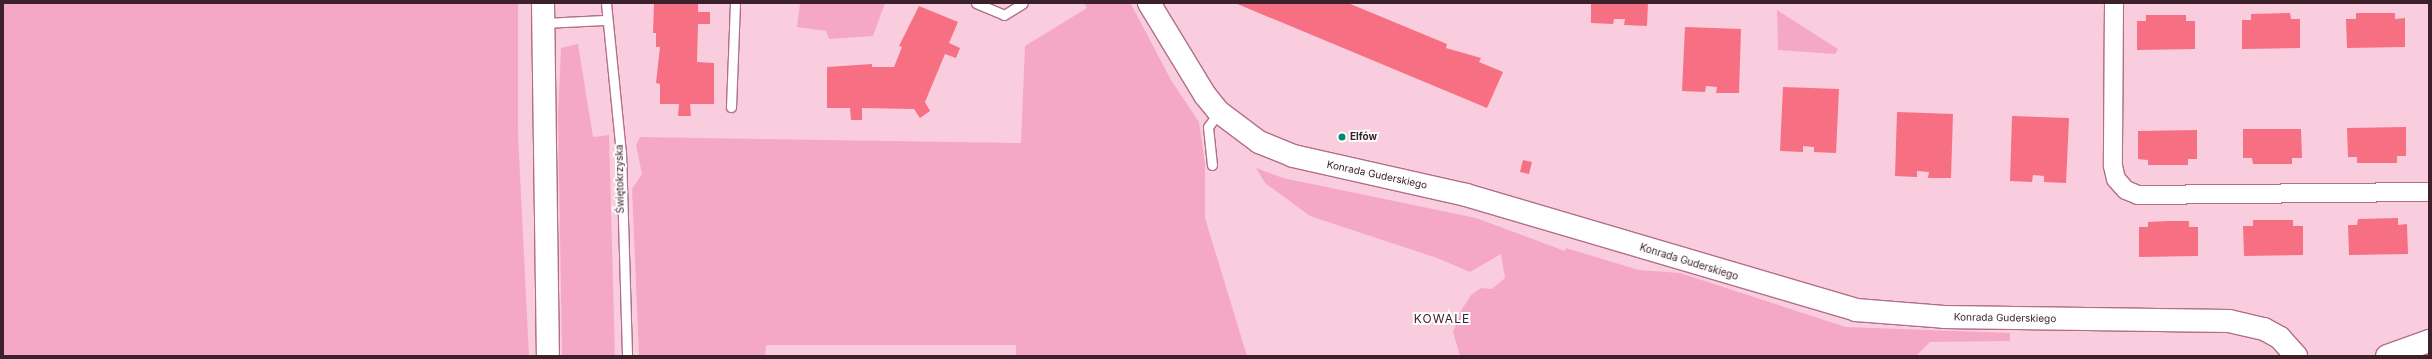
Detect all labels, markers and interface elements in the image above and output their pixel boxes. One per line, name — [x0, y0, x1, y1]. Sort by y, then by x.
place label: Elfów — [1350, 131, 1377, 143]
marker: Elfów — [1337, 132, 1347, 142]
street label: Świętokrzyska — [613, 145, 627, 213]
street label: Konrada Guderskiego — [1326, 158, 1428, 192]
street label: Konrada Guderskiego — [1638, 241, 1740, 283]
street label: Konrada Guderskiego — [1954, 311, 2056, 325]
district label: KOWALE — [1414, 312, 1470, 326]

